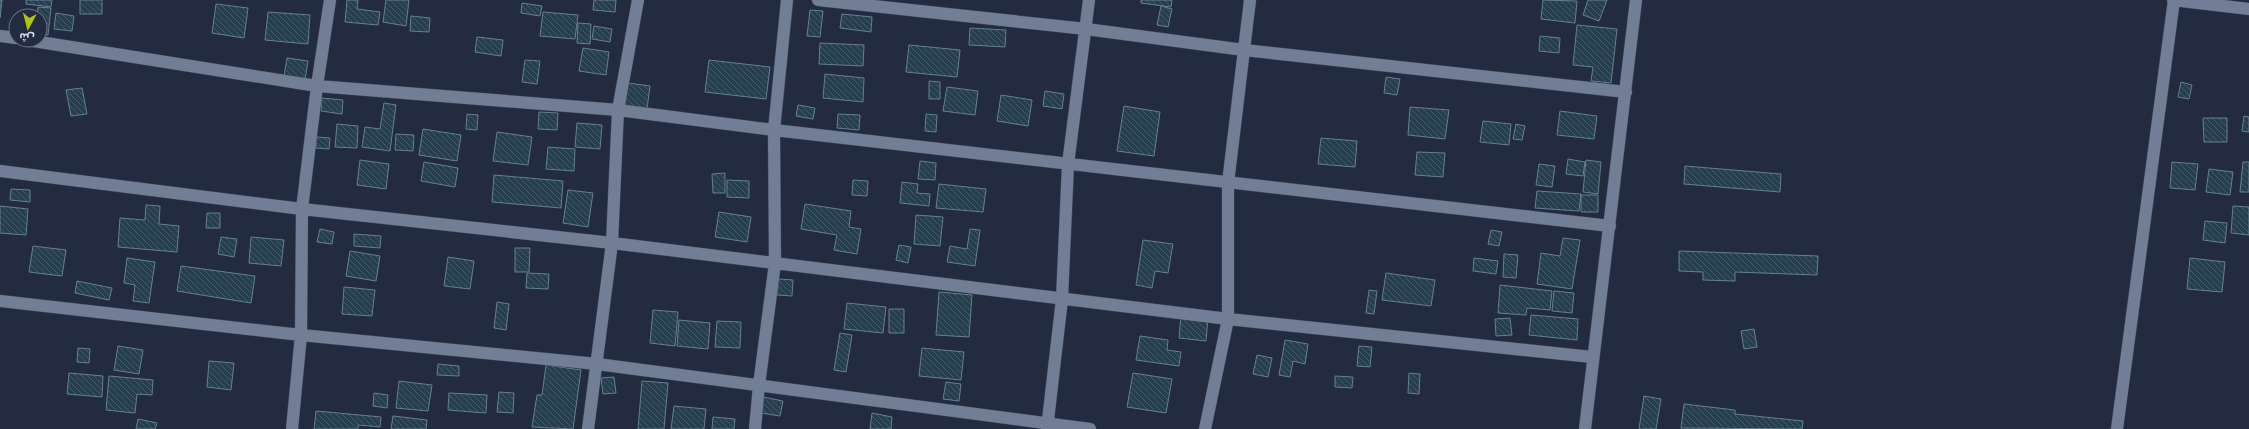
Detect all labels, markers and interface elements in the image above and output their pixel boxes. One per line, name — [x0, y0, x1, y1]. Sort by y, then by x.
north arrow — [8, 8, 48, 48]
text: ش — [18, 30, 35, 46]

